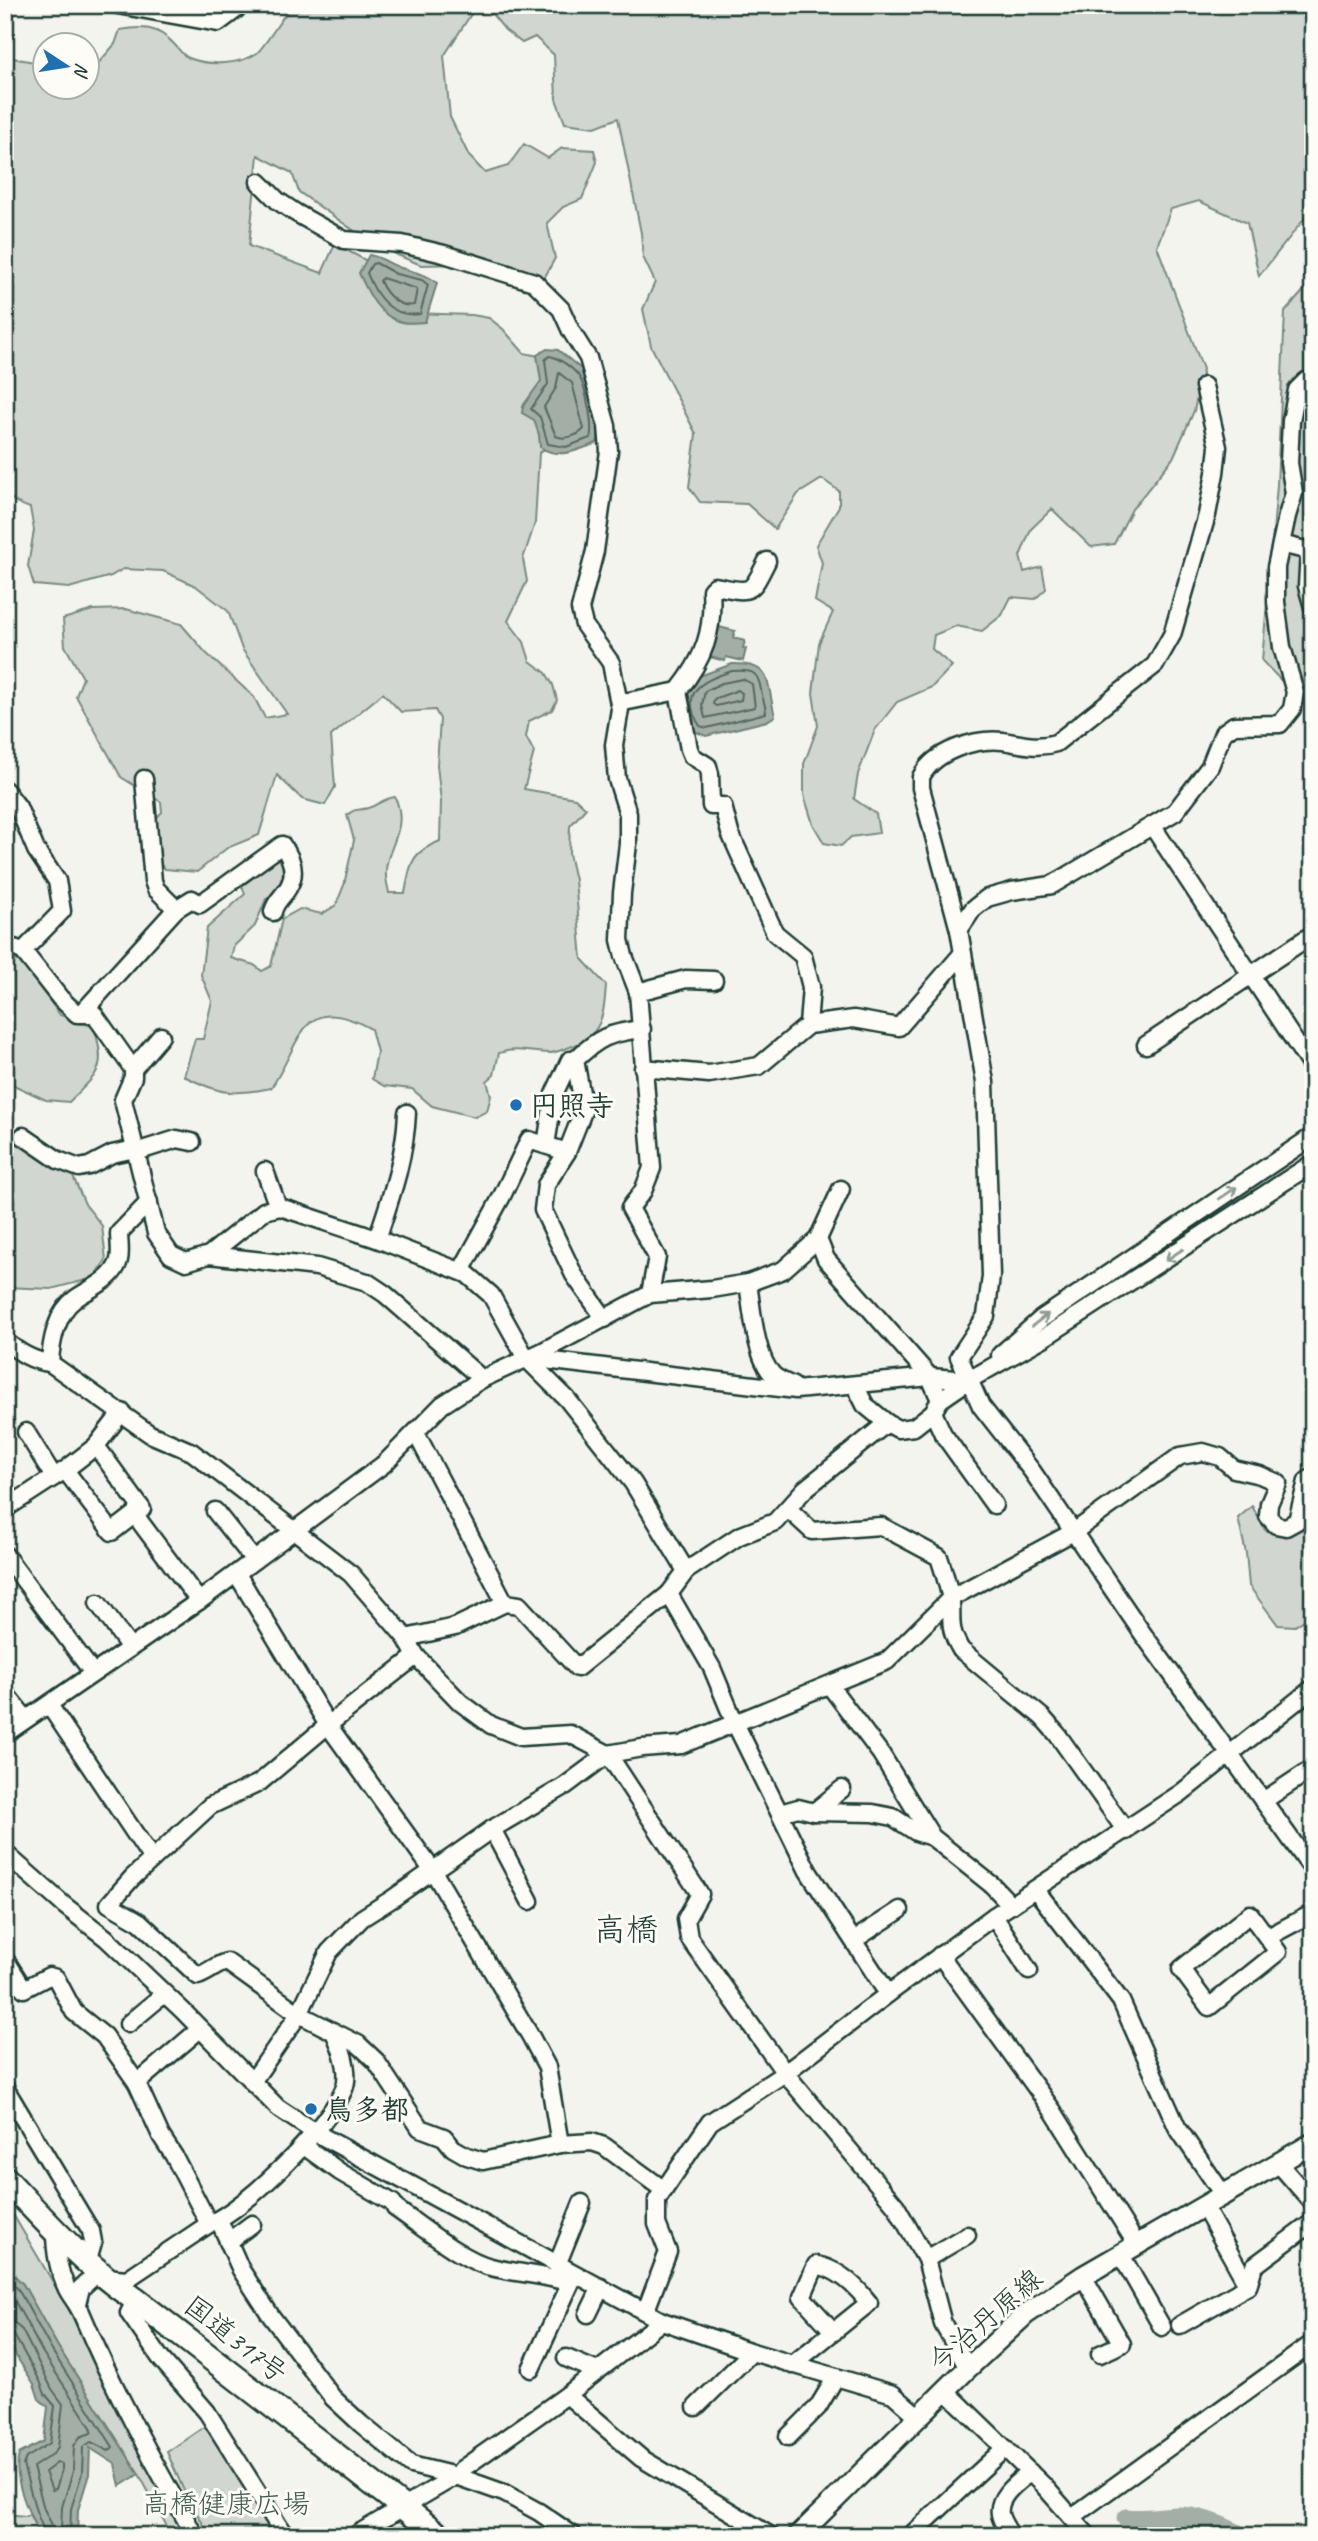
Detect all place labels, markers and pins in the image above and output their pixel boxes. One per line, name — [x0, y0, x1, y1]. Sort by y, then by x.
place label: 円照寺 — [530, 1088, 614, 1123]
marker: 円照寺 — [508, 1097, 524, 1113]
place label: 鳥多都 — [325, 2092, 409, 2127]
marker: 鳥多都 — [303, 2101, 319, 2117]

